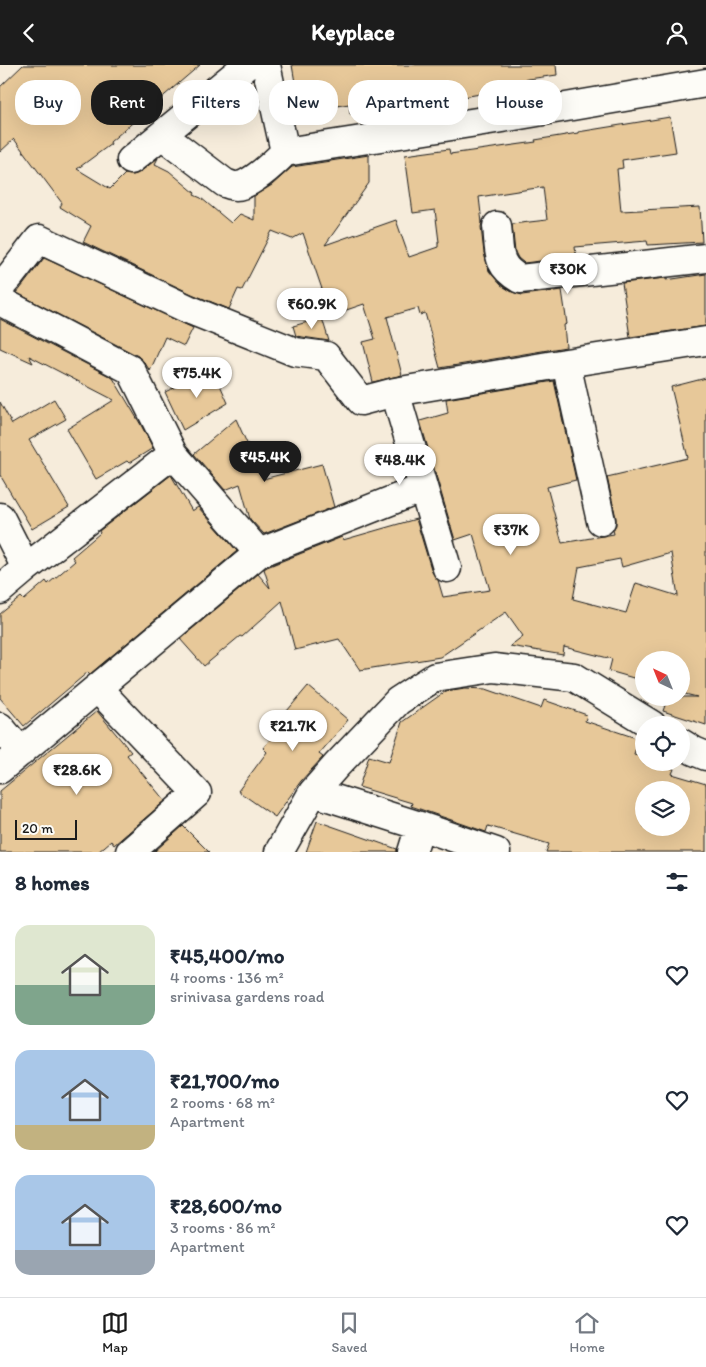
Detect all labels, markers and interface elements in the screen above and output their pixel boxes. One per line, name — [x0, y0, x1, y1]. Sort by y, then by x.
icon: back — [15, 19, 43, 47]
text: Keyplace — [311, 19, 395, 46]
icon: person — [663, 19, 691, 47]
chip: Buy — [15, 80, 81, 125]
chip: Rent — [91, 80, 163, 125]
chip: Filters — [173, 80, 259, 125]
chip: New — [269, 80, 338, 125]
chip: Apartment — [348, 80, 468, 125]
chip: House — [478, 80, 562, 125]
pin: ₹30K — [538, 253, 598, 295]
text: ₹30K — [550, 259, 586, 278]
pin: ₹60.9K — [271, 287, 353, 330]
text: ₹60.9K — [288, 294, 336, 313]
pin: ₹75.4K — [156, 357, 238, 399]
text: ₹75.4K — [173, 363, 221, 382]
pin: ₹45.4K — [224, 441, 306, 483]
pin: ₹48.4K — [359, 443, 441, 486]
text: ₹45.4K — [240, 447, 290, 466]
text: ₹48.4K — [375, 450, 425, 469]
pin: ₹37K — [481, 513, 541, 556]
text: ₹37K — [494, 520, 528, 539]
north arrow — [635, 651, 690, 706]
map controls — [635, 651, 690, 836]
pin: ₹21.7K — [252, 709, 334, 752]
text: ₹21.7K — [270, 716, 316, 735]
button: locate — [635, 716, 690, 771]
pin: ₹28.6K — [36, 753, 118, 796]
text: ₹28.6K — [53, 760, 101, 779]
button: layers — [635, 781, 690, 836]
scale bar — [15, 817, 78, 840]
text: 20 m — [22, 820, 53, 837]
icon: filters — [663, 868, 691, 896]
text: 8 homes — [15, 870, 90, 895]
text: ₹45,400/mo — [170, 943, 285, 968]
icon: home — [55, 945, 115, 1005]
icon: heart — [663, 961, 691, 989]
text: 4 rooms · 136 m² — [170, 968, 284, 987]
text: srinivasa gardens road — [170, 987, 324, 1006]
text: ₹21,700/mo — [170, 1068, 279, 1093]
icon: home — [55, 1070, 115, 1130]
icon: heart — [663, 1086, 691, 1114]
text: 2 rooms · 68 m² — [170, 1093, 275, 1112]
text: Apartment — [170, 1112, 245, 1131]
text: ₹28,600/mo — [170, 1193, 282, 1218]
icon: home — [55, 1195, 115, 1255]
icon: heart — [663, 1211, 691, 1239]
text: 3 rooms · 86 m² — [170, 1218, 275, 1237]
text: Apartment — [170, 1237, 245, 1256]
tab: Map — [101, 1309, 129, 1356]
tab: Saved — [331, 1309, 367, 1356]
tab: Home — [570, 1309, 605, 1356]

